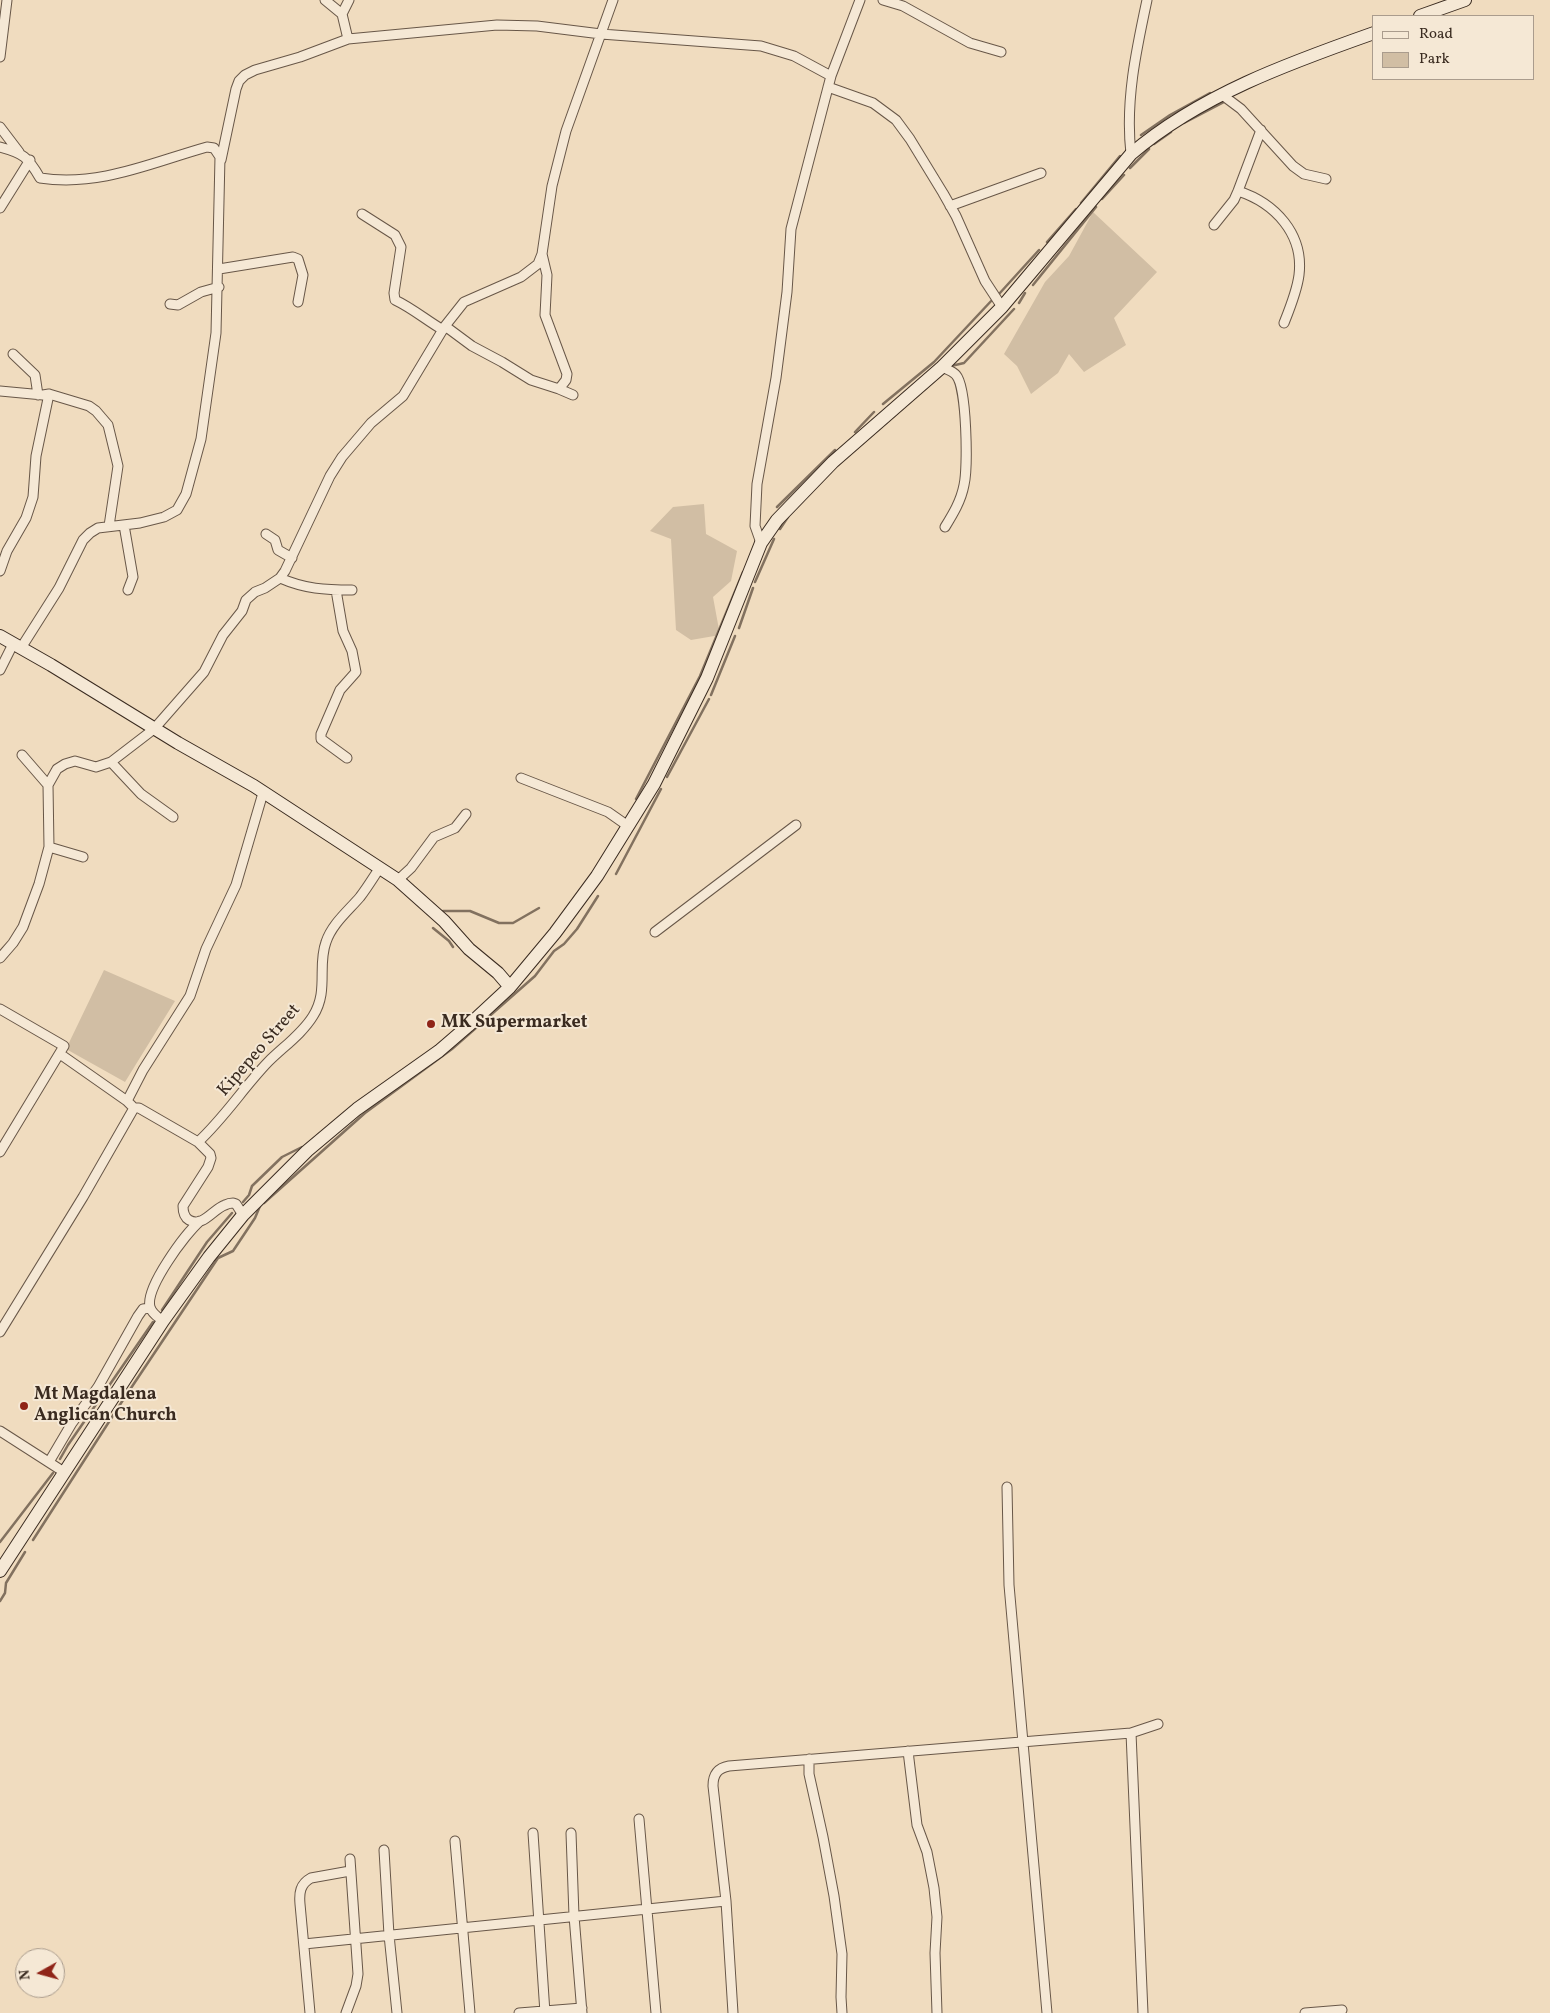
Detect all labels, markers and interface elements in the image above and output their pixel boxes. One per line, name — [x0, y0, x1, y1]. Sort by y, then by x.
legend — [1372, 15, 1535, 80]
text: Road — [1419, 24, 1453, 45]
text: Park — [1419, 49, 1450, 70]
street label: Kipepeo Street — [214, 1000, 306, 1102]
place label: MK Supermarket — [441, 1013, 588, 1035]
marker: MK Supermarket — [425, 1018, 437, 1030]
place label: Mt Magdalena Anglican Church — [34, 1385, 177, 1428]
marker: Mt Magdalena Anglican Church — [18, 1400, 30, 1412]
north arrow — [15, 1948, 65, 1998]
text: N — [16, 1969, 36, 1981]

